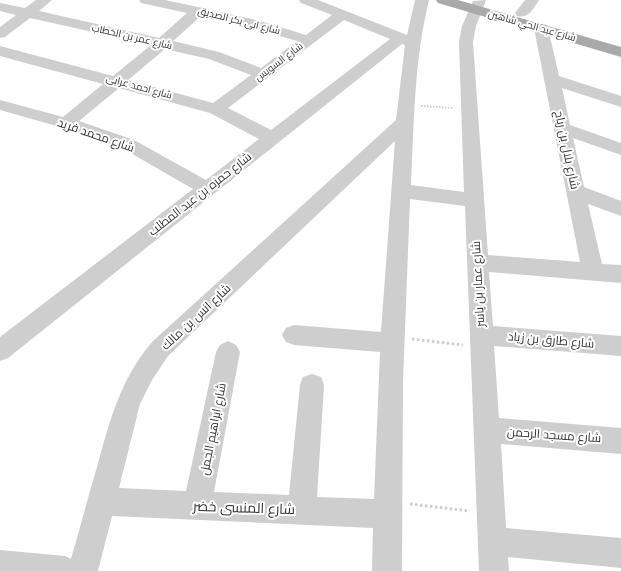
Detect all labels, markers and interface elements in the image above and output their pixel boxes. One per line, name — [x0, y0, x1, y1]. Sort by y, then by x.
street label: شارع ابى بكر الصديق — [196, 4, 282, 38]
street label: شارع عبد الحي شاهين — [486, 7, 578, 45]
street label: شارع عمر بن الخطاب — [90, 21, 174, 53]
street label: شارع السويس — [252, 39, 306, 85]
street label: شارع احمد عرابى — [104, 71, 174, 103]
street label: شارع بلال بن رباح — [551, 109, 583, 191]
street label: شارع محمد فريد — [55, 114, 137, 156]
street label: شارع حمزه بن عبد المطلب — [145, 149, 255, 239]
street label: شارع عمار بن ياسر — [468, 241, 488, 328]
street label: شارع انس بن مالك — [158, 280, 234, 353]
street label: شارع طارق بن زياد — [507, 328, 595, 352]
street label: شارع ابراهيم الجمل — [196, 381, 230, 477]
street label: شارع مسجد الرحمن — [506, 424, 602, 446]
street label: شارع المنسى خضر — [192, 497, 295, 519]

